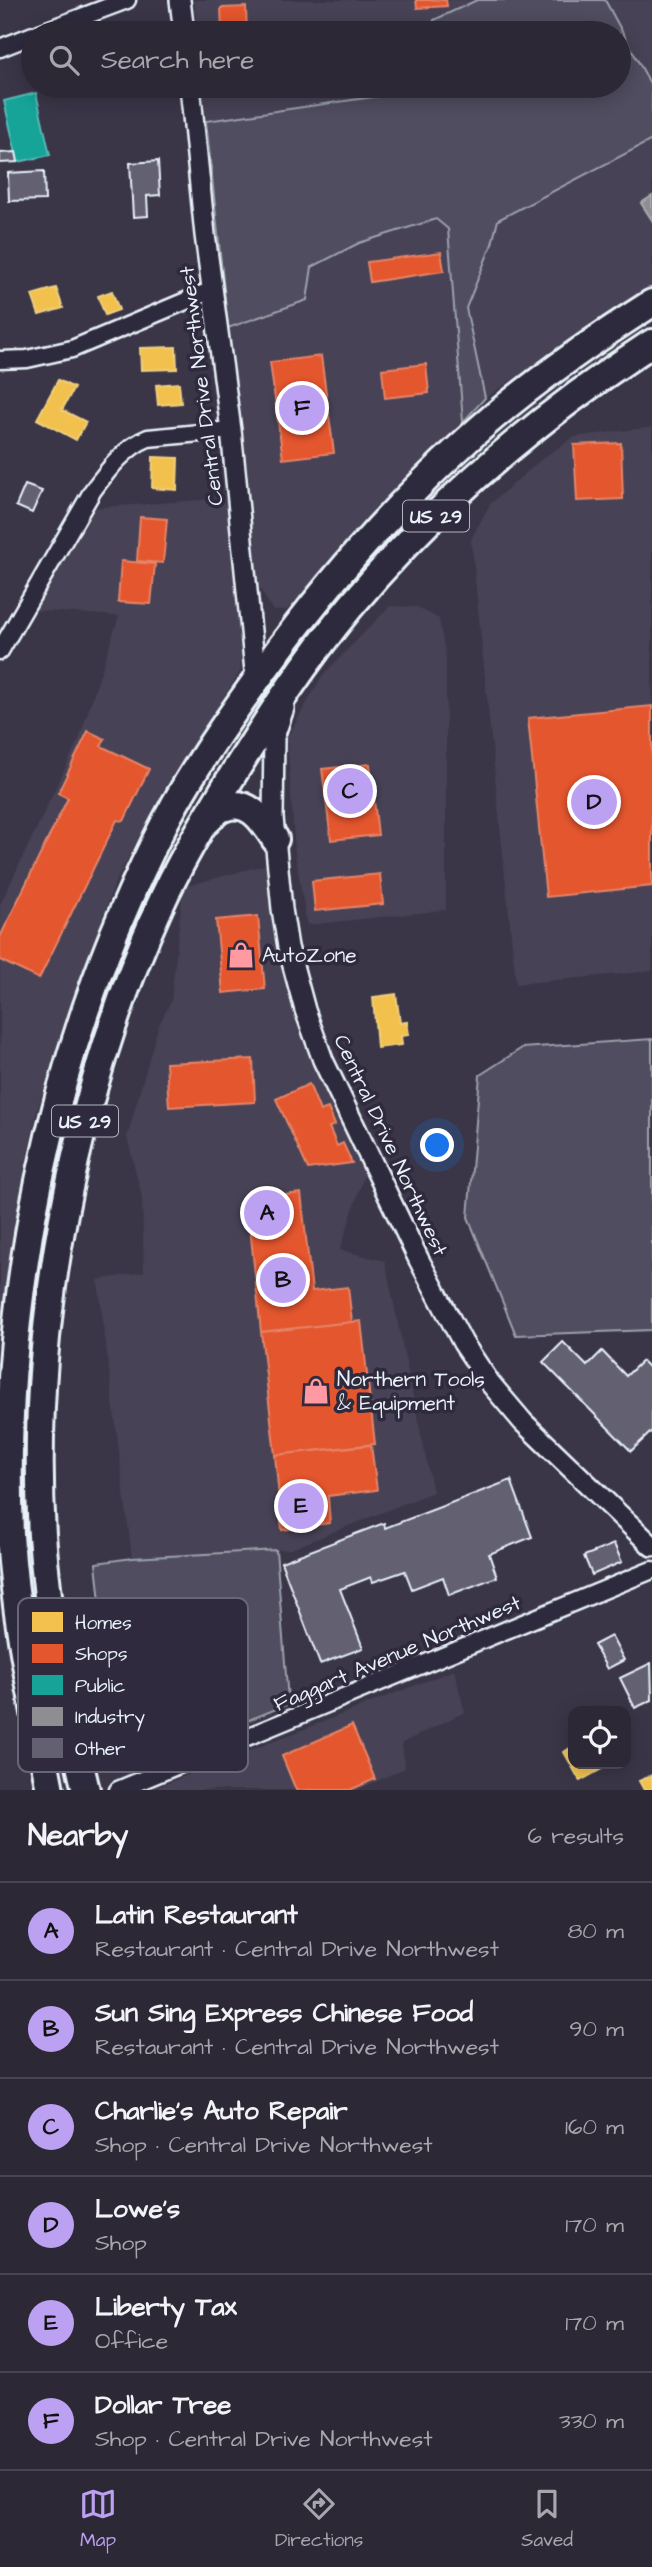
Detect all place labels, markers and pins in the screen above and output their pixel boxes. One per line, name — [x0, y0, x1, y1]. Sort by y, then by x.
pin: F — [279, 382, 325, 434]
pin: C — [327, 765, 373, 817]
pin: D — [571, 776, 617, 828]
shop icon: AutoZone — [226, 940, 256, 970]
place label: AutoZone — [262, 941, 357, 970]
pin: A — [244, 1187, 290, 1239]
pin: B — [260, 1254, 306, 1306]
place label: Northern Tools & Equipment — [337, 1365, 485, 1419]
shop icon: Northern Tools & Equipment — [301, 1376, 331, 1406]
pin: E — [278, 1480, 324, 1532]

